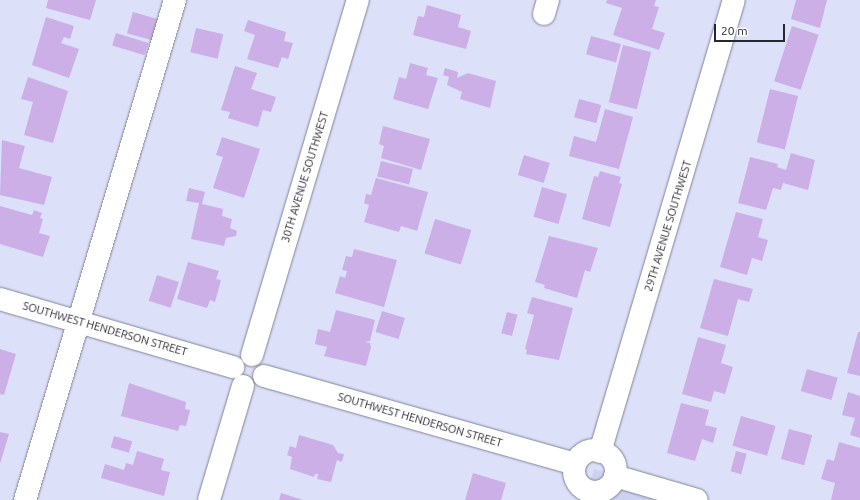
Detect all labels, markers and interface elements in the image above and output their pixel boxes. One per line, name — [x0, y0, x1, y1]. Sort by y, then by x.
scale bar — [716, 16, 787, 42]
text: 20 m — [721, 24, 748, 37]
street label: 30TH AVENUE SOUTHWEST — [279, 110, 331, 244]
street label: 29TH AVENUE SOUTHWEST — [642, 159, 694, 293]
street label: SOUTHWEST HENDERSON STREET — [21, 299, 189, 359]
street label: SOUTHWEST HENDERSON STREET — [336, 390, 504, 450]

